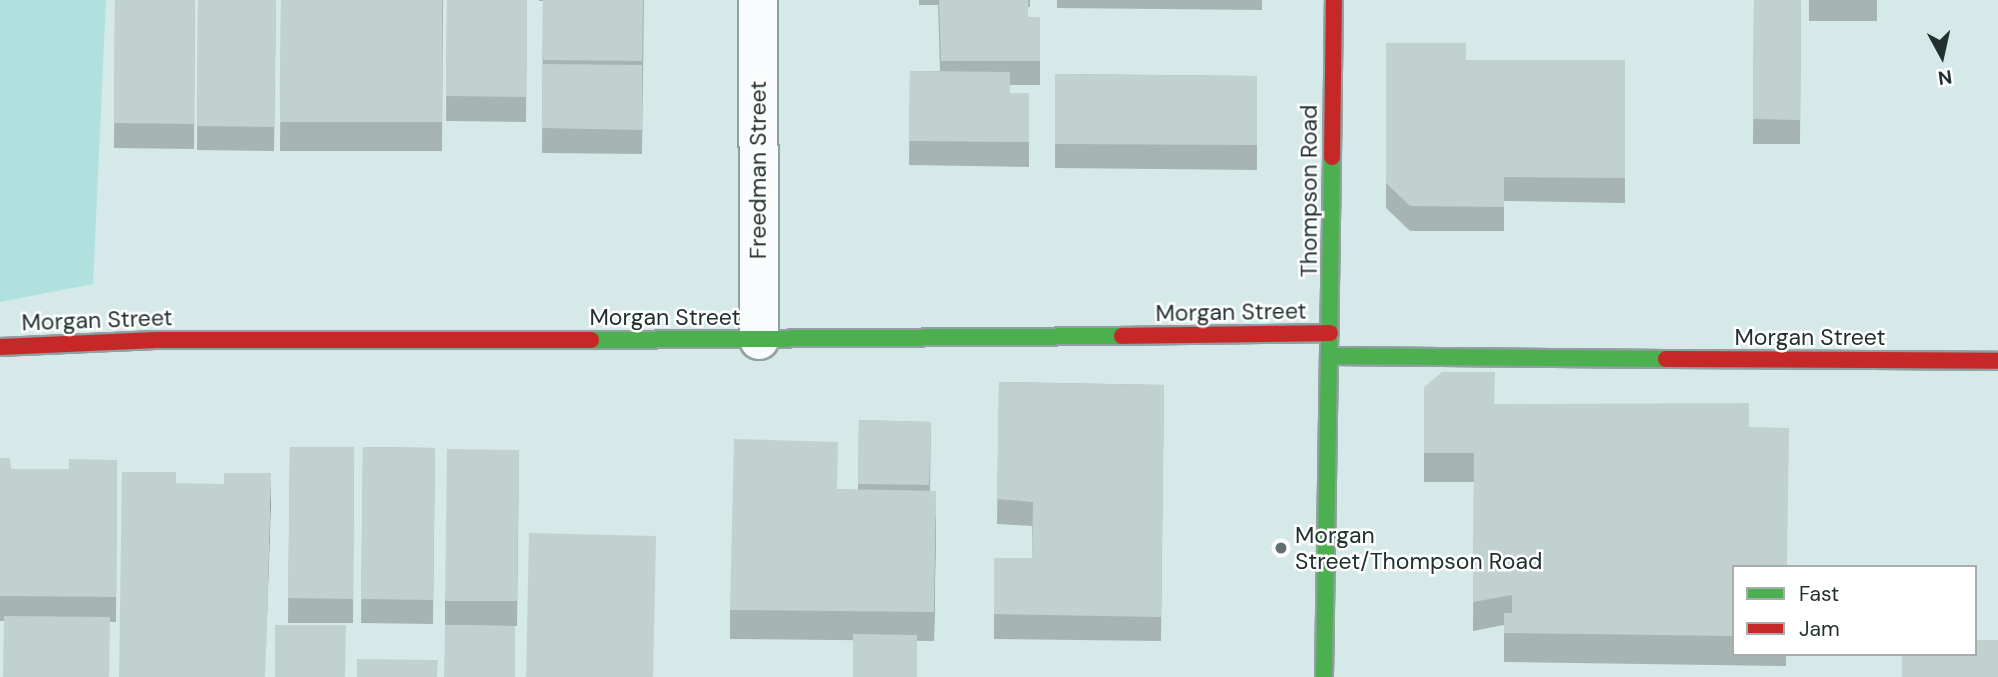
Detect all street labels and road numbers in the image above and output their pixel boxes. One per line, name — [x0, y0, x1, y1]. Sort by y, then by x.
street label: Freedman Street — [744, 81, 772, 259]
street label: Thompson Road — [1295, 105, 1323, 277]
street label: Morgan Street — [1155, 297, 1307, 327]
street label: Morgan Street — [589, 303, 741, 331]
street label: Morgan Street — [21, 304, 173, 336]
street label: Morgan Street — [1734, 323, 1886, 351]

